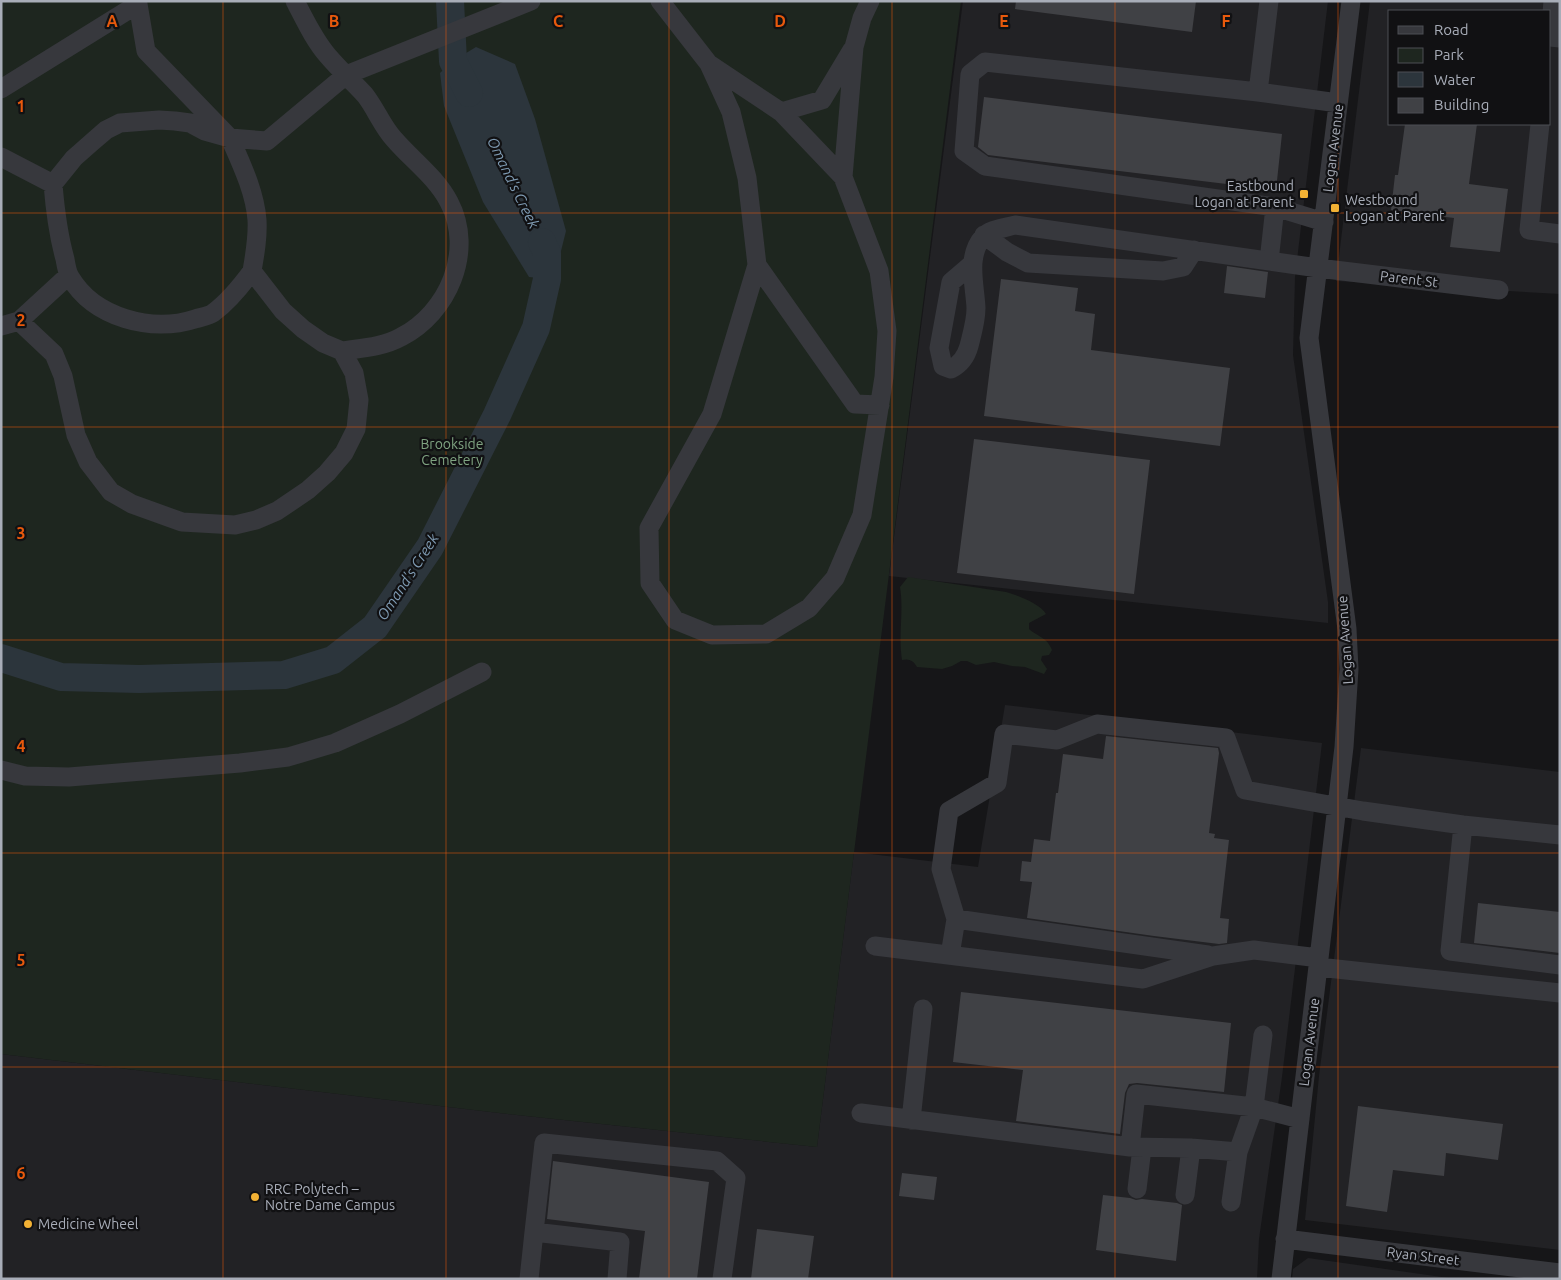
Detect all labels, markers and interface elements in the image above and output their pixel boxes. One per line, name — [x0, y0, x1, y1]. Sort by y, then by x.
legend — [1388, 10, 1551, 125]
text: A — [106, 12, 118, 30]
text: B — [329, 12, 339, 30]
text: C — [553, 12, 563, 30]
text: D — [774, 12, 786, 30]
text: E — [999, 12, 1009, 30]
text: F — [1222, 12, 1231, 30]
text: Road — [1434, 21, 1469, 38]
text: Park — [1434, 46, 1464, 63]
text: Water — [1434, 71, 1475, 88]
text: Building — [1434, 96, 1489, 113]
text: 1 — [16, 97, 26, 115]
street label: Logan Avenue — [1320, 103, 1346, 193]
water label: Omand's Creek — [484, 134, 543, 232]
place label: Eastbound Logan at Parent — [1194, 178, 1294, 210]
marker: Eastbound Logan at Parent — [1298, 188, 1310, 200]
place label: Westbound Logan at Parent — [1345, 192, 1445, 224]
marker: Westbound Logan at Parent — [1329, 202, 1341, 214]
street label: Parent St — [1379, 268, 1439, 291]
text: 2 — [16, 311, 26, 329]
park label: Brookside Cemetery — [420, 436, 484, 468]
text: 3 — [16, 524, 26, 542]
water label: Omand's Creek — [373, 530, 442, 623]
street label: Logan Avenue — [1334, 595, 1356, 685]
text: 4 — [16, 737, 26, 755]
text: 5 — [16, 951, 26, 969]
street label: Logan Avenue — [1296, 997, 1322, 1087]
text: 6 — [16, 1164, 26, 1182]
place label: RRC Polytech – Notre Dame Campus — [265, 1181, 395, 1213]
marker: RRC Polytech – Notre Dame Campus — [249, 1191, 261, 1203]
place label: Medicine Wheel — [38, 1216, 139, 1232]
marker: Medicine Wheel — [22, 1218, 34, 1230]
street label: Ryan Street — [1386, 1244, 1461, 1268]

